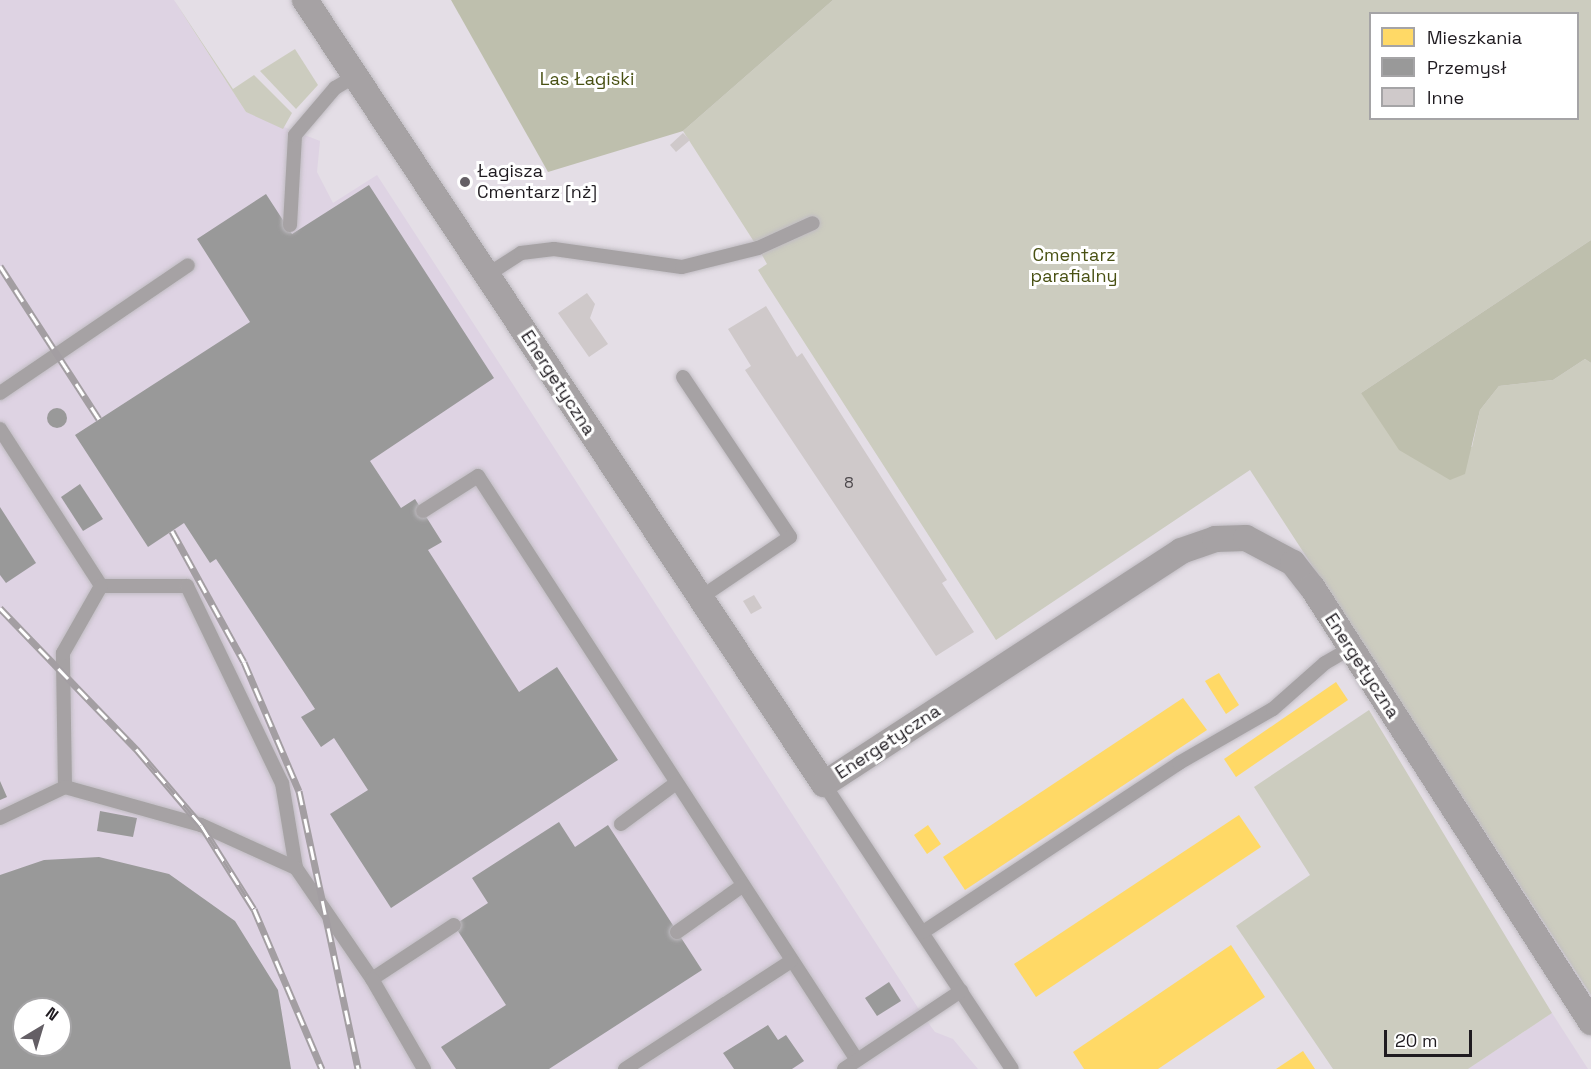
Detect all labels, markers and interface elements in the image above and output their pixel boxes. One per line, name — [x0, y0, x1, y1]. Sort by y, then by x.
legend — [1369, 12, 1579, 120]
text: Mieszkania — [1427, 26, 1522, 49]
text: Przemysł — [1427, 56, 1507, 79]
park label: Las Łagiski — [540, 68, 634, 90]
text: Inne — [1427, 86, 1464, 109]
place label: Łagisza Cmentarz [nż] — [477, 161, 597, 204]
marker: Łagisza Cmentarz [nż] — [458, 175, 472, 189]
park label: Cmentarz parafialny — [1031, 245, 1117, 288]
street label: Energetyczna — [516, 327, 600, 439]
house number: 8 — [844, 474, 854, 492]
street label: Energetyczna — [1320, 610, 1404, 722]
street label: Energetyczna — [832, 700, 944, 784]
north arrow — [12, 997, 72, 1057]
text: N — [41, 1002, 63, 1026]
scale bar — [1387, 1018, 1476, 1056]
text: 20 m — [1395, 1029, 1438, 1052]

